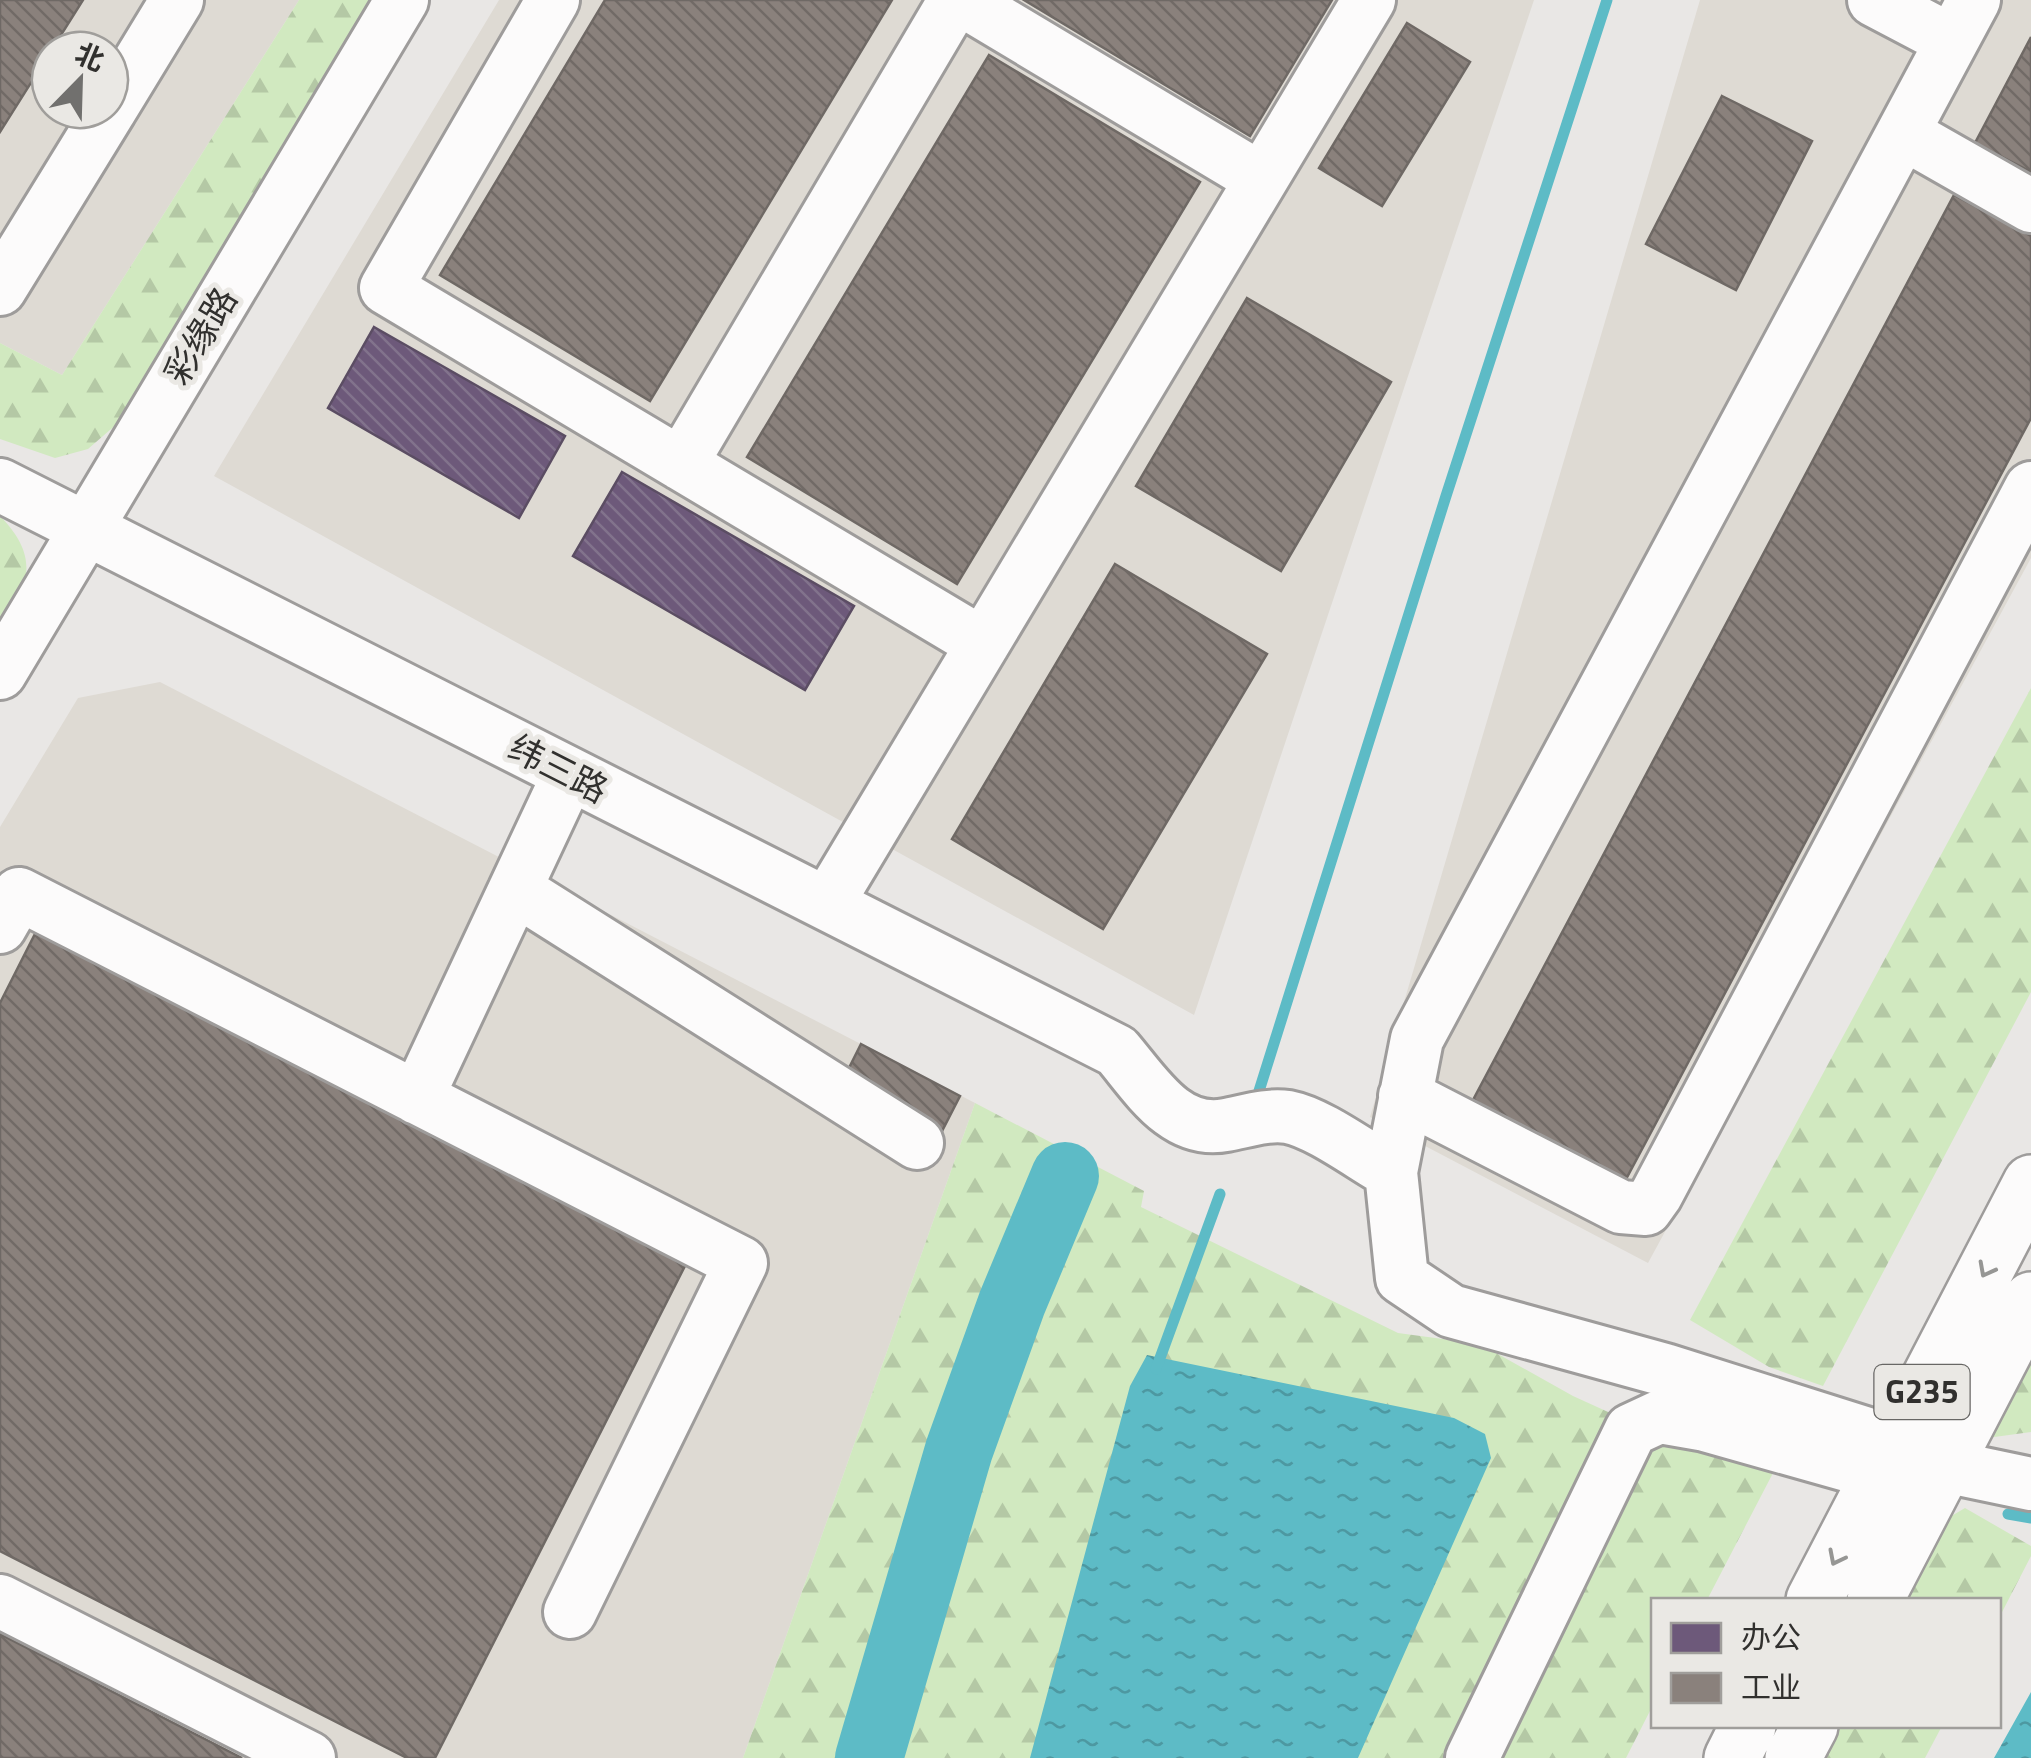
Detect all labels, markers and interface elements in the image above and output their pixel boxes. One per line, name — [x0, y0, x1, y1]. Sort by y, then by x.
north arrow — [30, 30, 130, 130]
text: 北 — [69, 31, 111, 82]
street label: 彩缘路 — [150, 277, 250, 394]
street label: 纬三路 — [499, 720, 617, 816]
one-way arrow — [1979, 1259, 1998, 1277]
road number: G235 — [1874, 1365, 1970, 1419]
one-way arrow — [1829, 1548, 1848, 1566]
legend — [1651, 1598, 2001, 1728]
text: 办公 — [1741, 1614, 1801, 1660]
text: 工业 — [1741, 1664, 1801, 1710]

